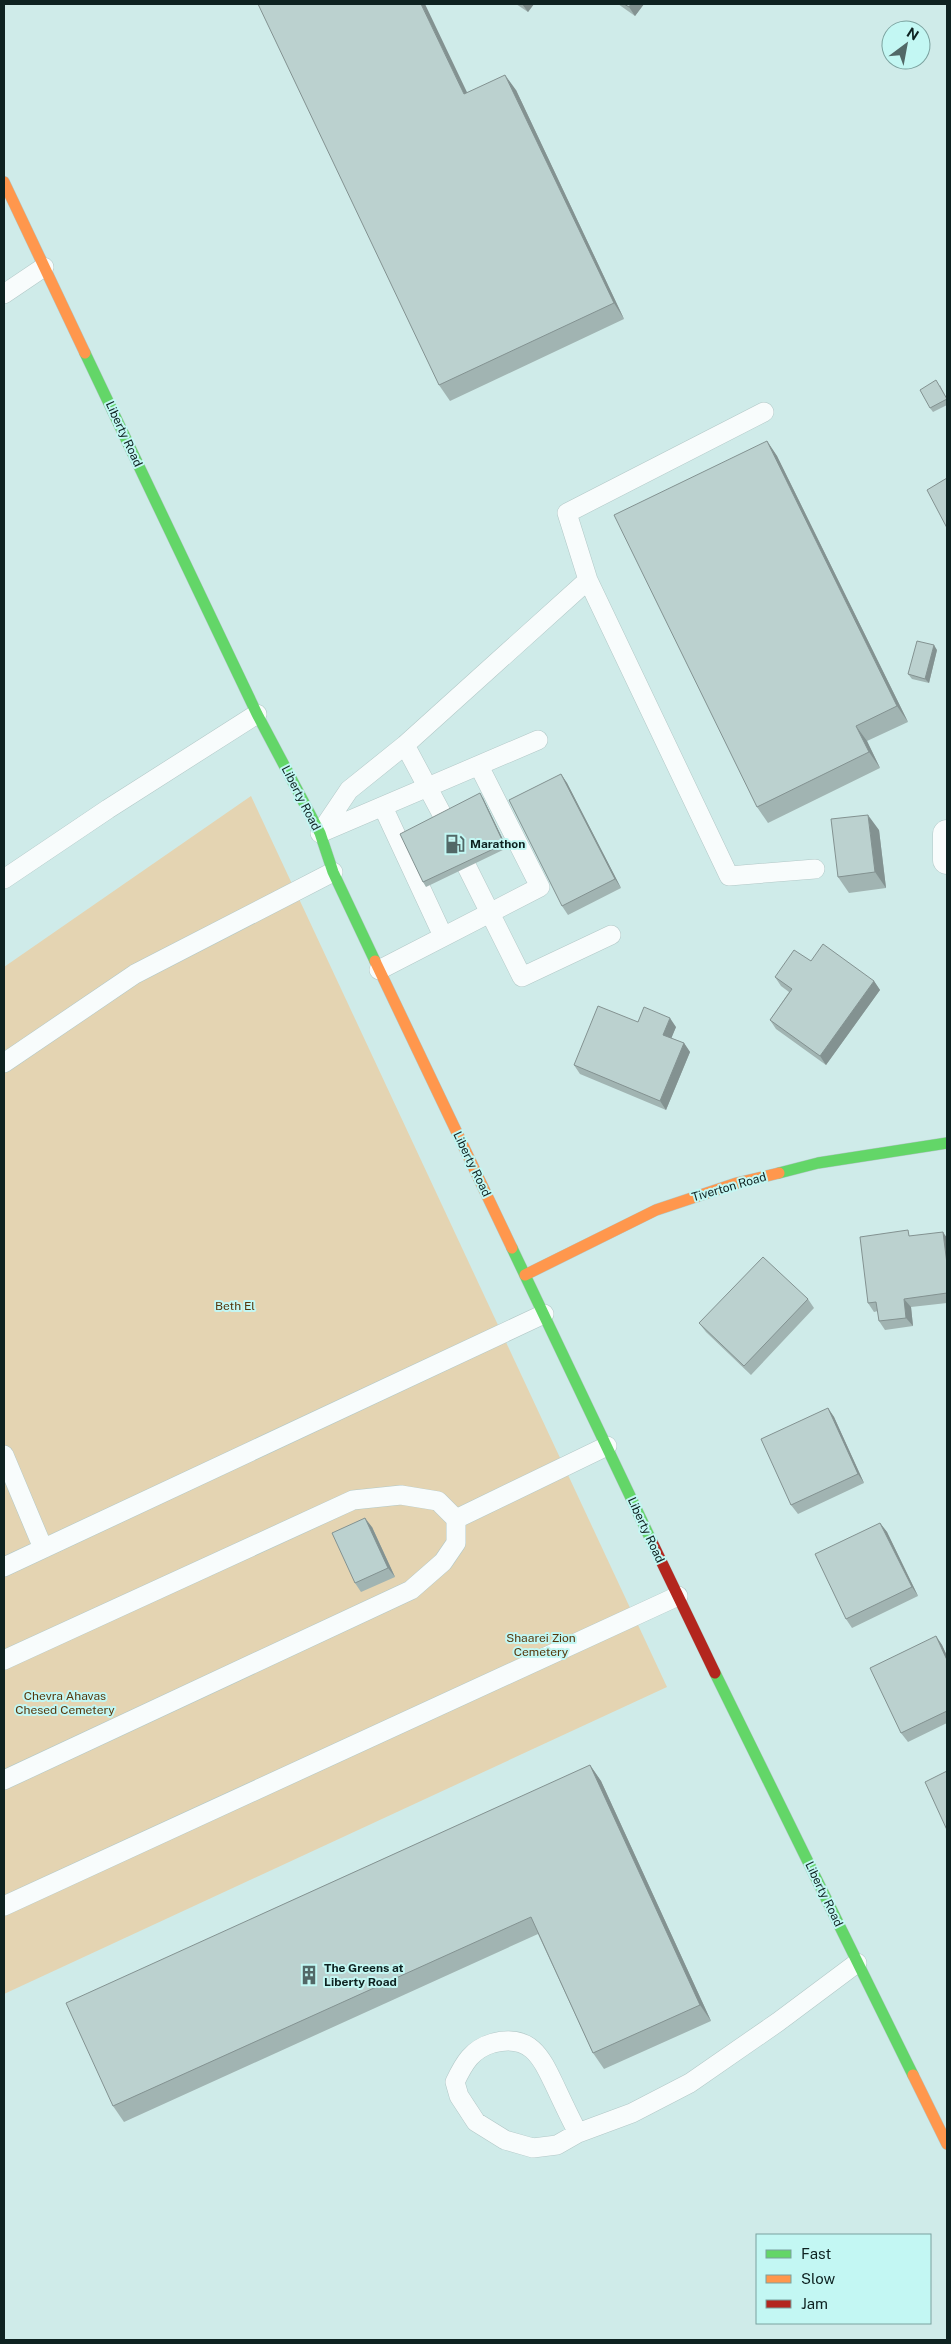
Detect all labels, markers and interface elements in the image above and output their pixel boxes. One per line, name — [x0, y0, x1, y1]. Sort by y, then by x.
north arrow — [881, 20, 931, 70]
text: N — [904, 24, 922, 44]
street label: Liberty Road — [103, 399, 145, 469]
street label: Liberty Road — [279, 763, 323, 833]
fuel station icon: Marathon — [444, 833, 466, 855]
place label: Marathon — [470, 837, 525, 851]
street label: Liberty Road — [450, 1129, 494, 1199]
street label: Tiverton Road — [690, 1170, 768, 1204]
park label: Beth El — [215, 1299, 255, 1313]
street label: Liberty Road — [625, 1495, 667, 1565]
park label: Shaarei Zion Cemetery — [506, 1631, 576, 1659]
park label: Chevra Ahavas Chesed Cemetery — [15, 1689, 115, 1717]
street label: Liberty Road — [802, 1859, 846, 1929]
place label: The Greens at Liberty Road — [324, 1961, 404, 1989]
building icon: The Greens at Liberty Road — [298, 1964, 320, 1986]
legend — [756, 2234, 931, 2324]
text: Fast — [801, 2245, 831, 2262]
text: Slow — [801, 2270, 836, 2287]
text: Jam — [801, 2295, 828, 2312]

